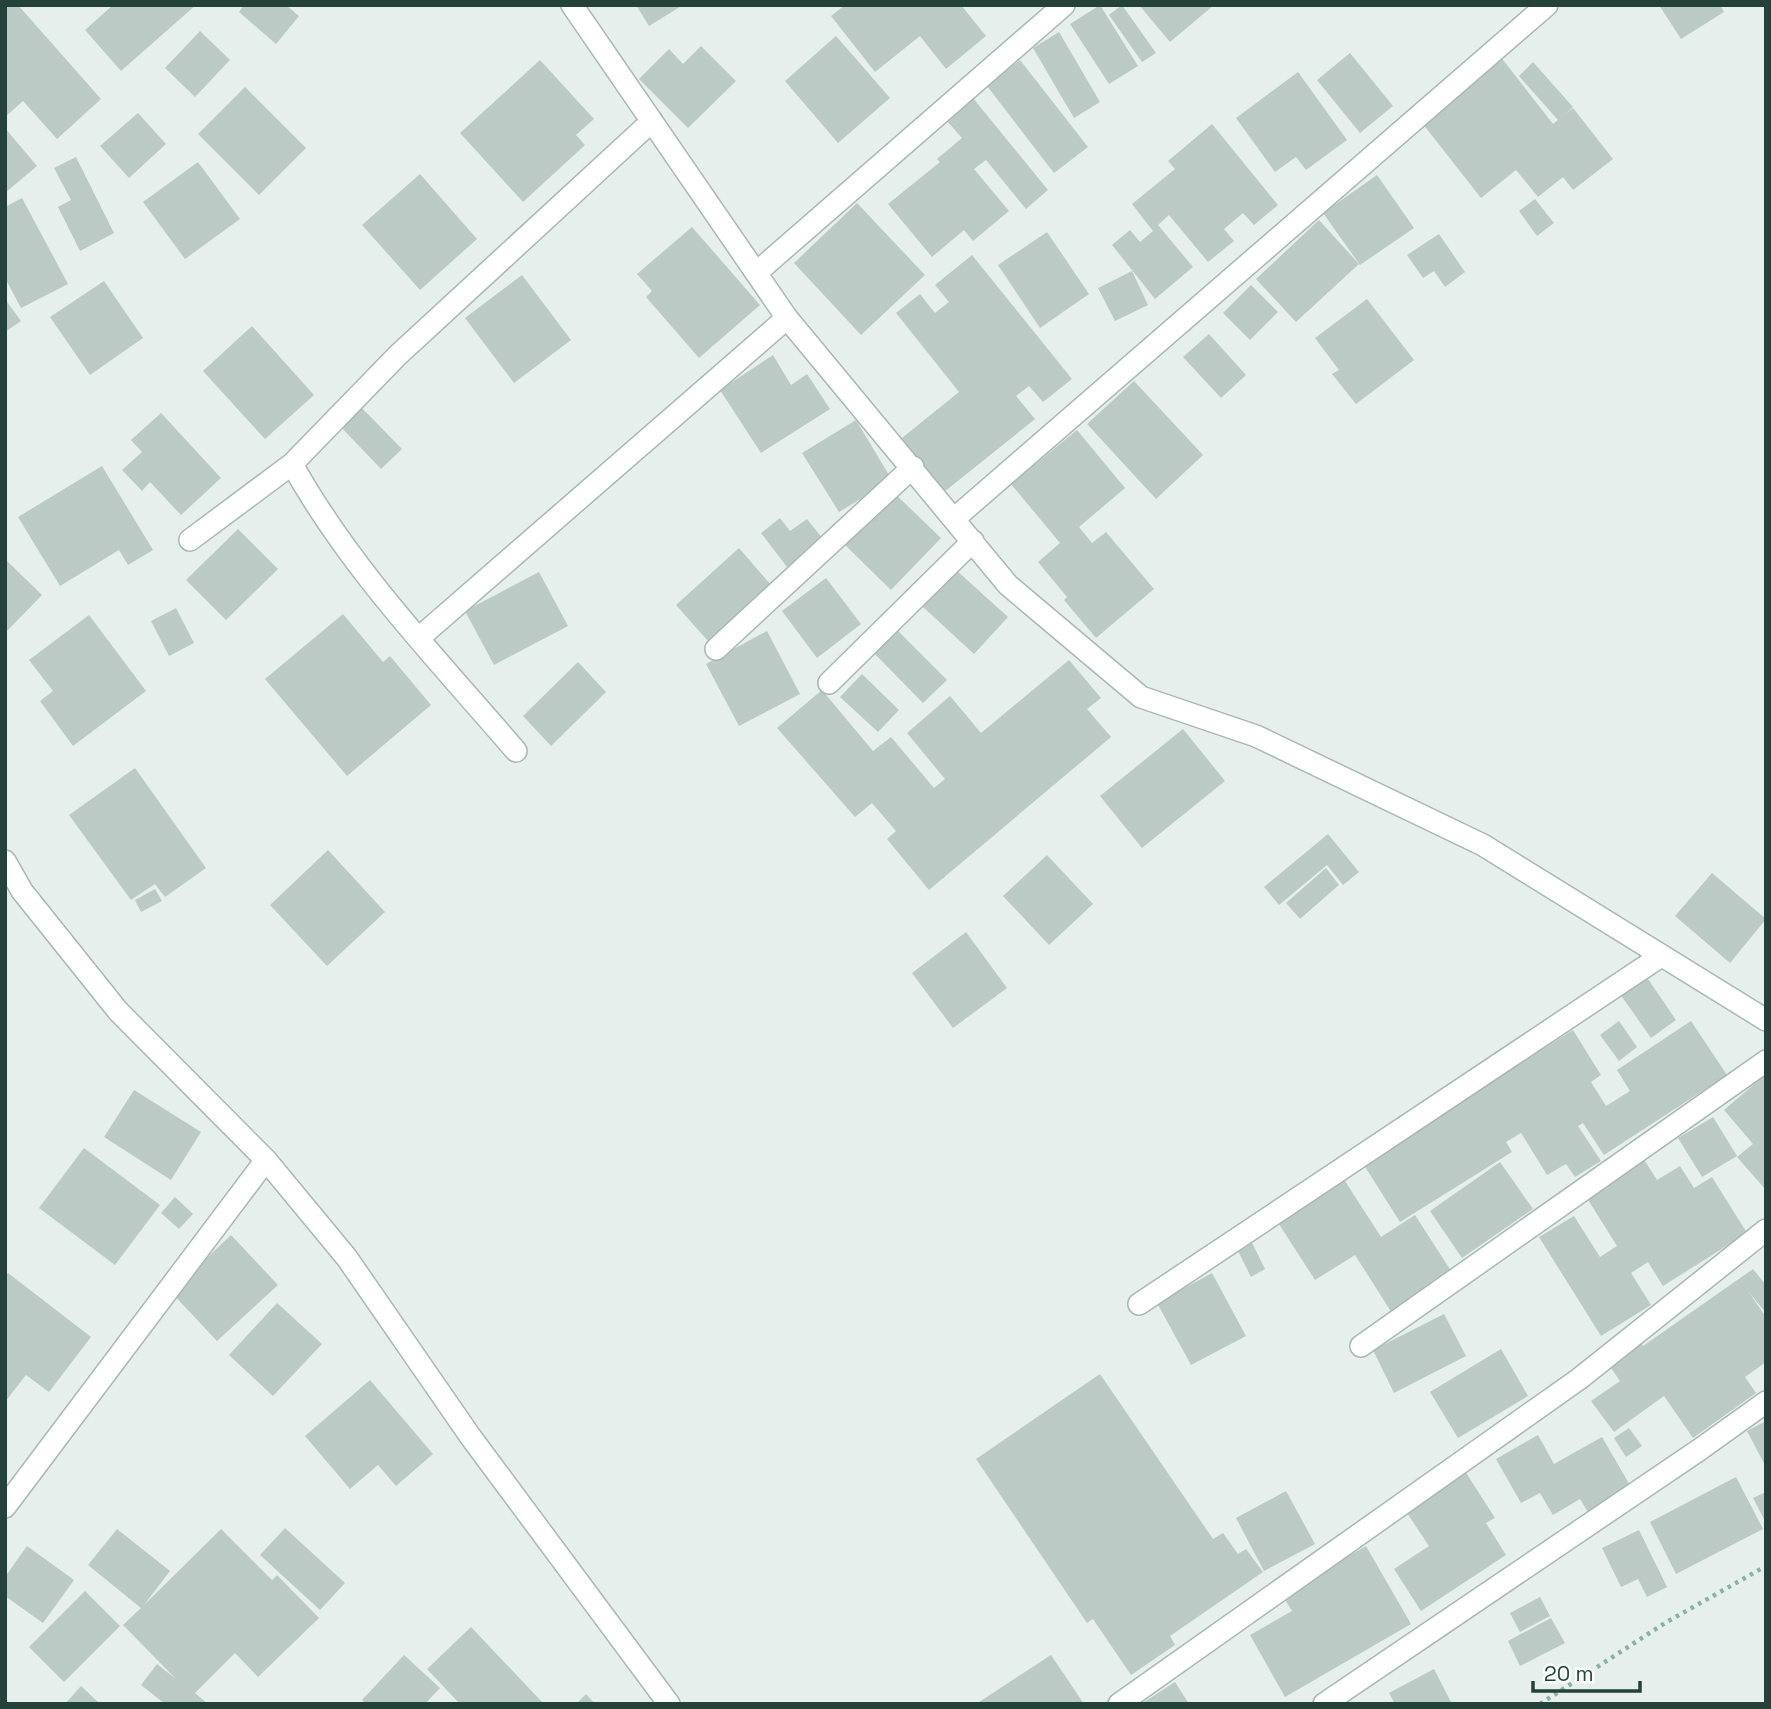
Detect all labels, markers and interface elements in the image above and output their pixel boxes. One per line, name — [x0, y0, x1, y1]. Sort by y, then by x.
scale bar — [1533, 1650, 1640, 1694]
text: 20 m — [1544, 1660, 1594, 1687]

